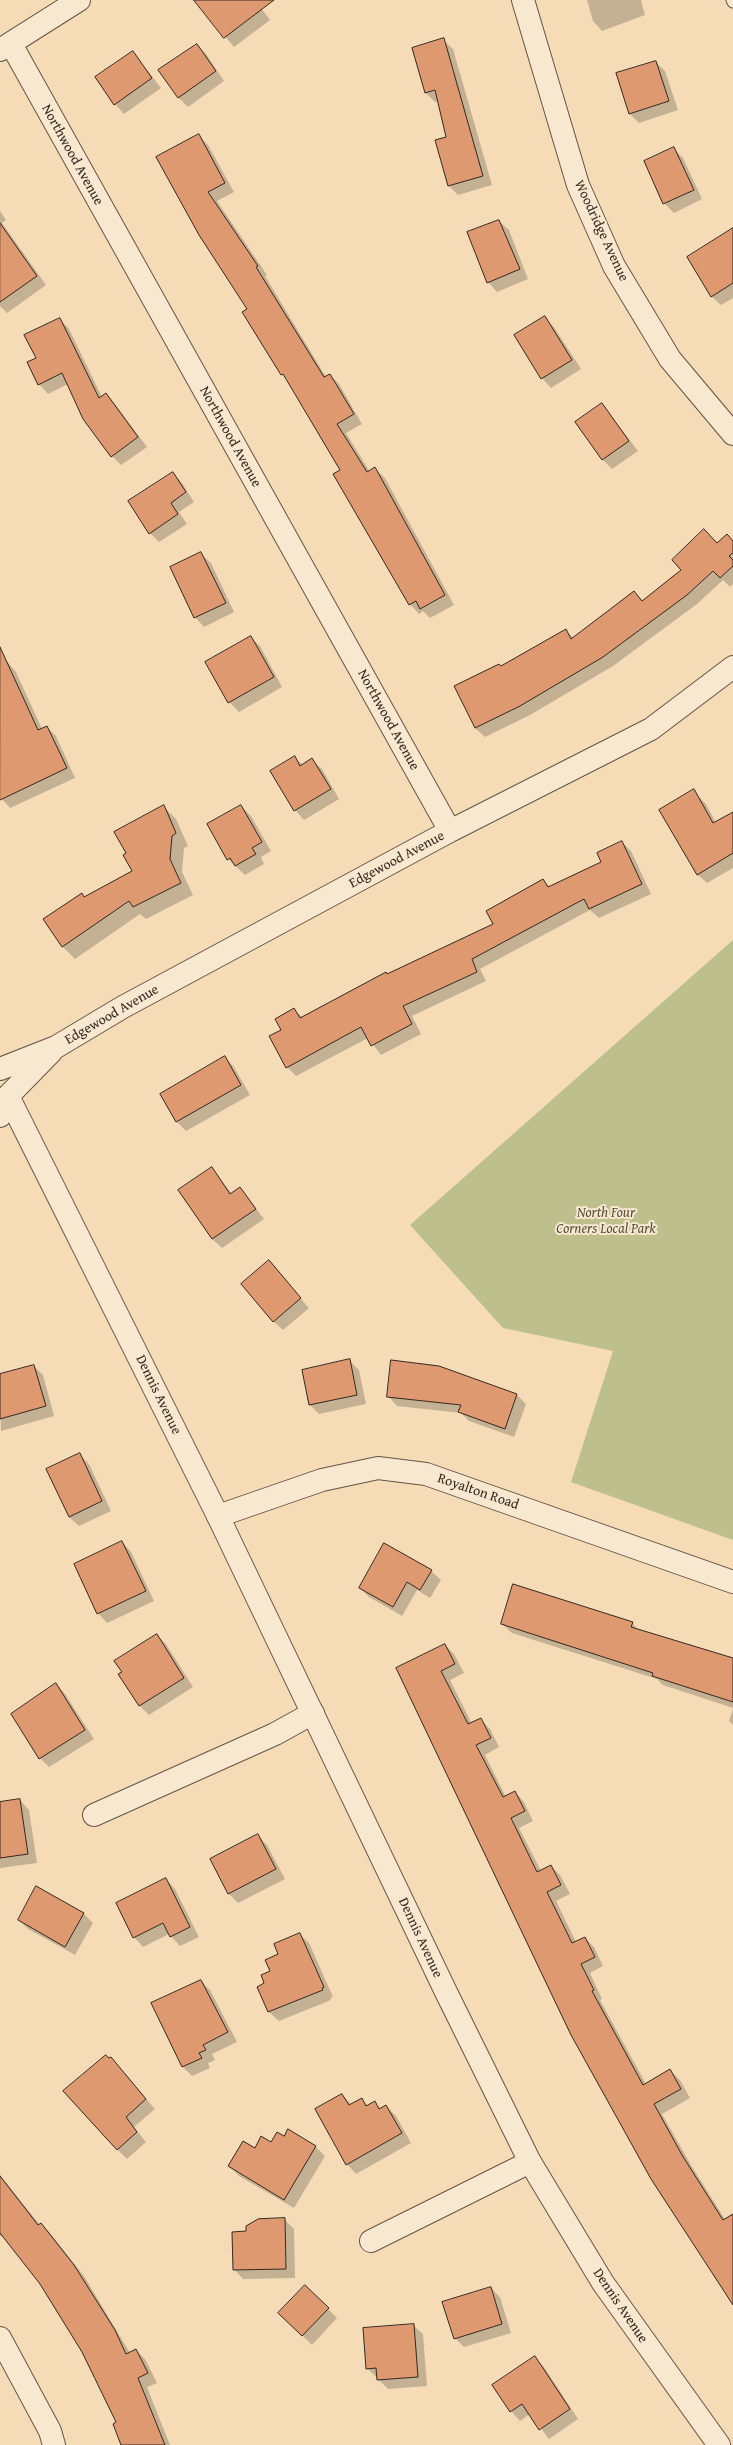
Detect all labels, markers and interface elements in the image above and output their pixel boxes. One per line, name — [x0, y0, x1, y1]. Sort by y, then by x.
street label: Northwood Avenue — [37, 102, 107, 208]
street label: Woodridge Avenue — [570, 178, 632, 284]
street label: Northwood Avenue — [195, 384, 265, 490]
street label: Northwood Avenue — [353, 667, 423, 773]
street label: Edgewood Avenue — [346, 828, 448, 892]
street label: Edgewood Avenue — [62, 981, 162, 1049]
park label: North Four Corners Local Park — [556, 1205, 656, 1238]
street label: Dennis Avenue — [132, 1352, 184, 1438]
street label: Royalton Road — [435, 1470, 521, 1514]
street label: Dennis Avenue — [394, 1895, 446, 1981]
street label: Dennis Avenue — [589, 2265, 651, 2347]

